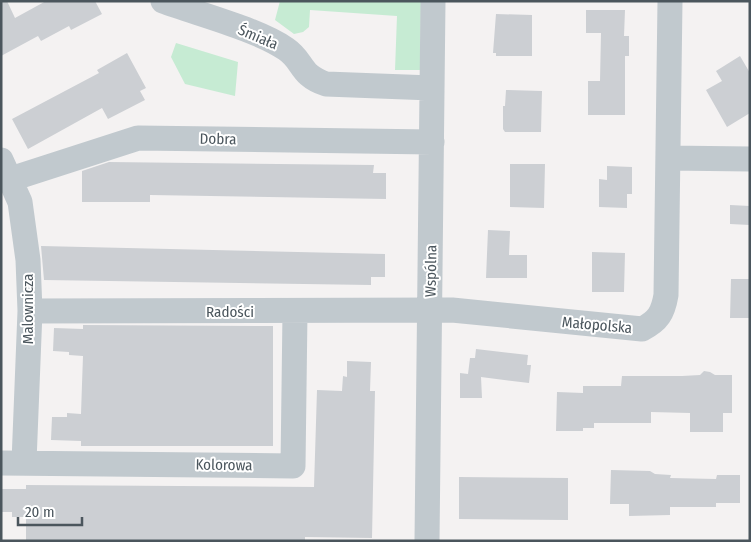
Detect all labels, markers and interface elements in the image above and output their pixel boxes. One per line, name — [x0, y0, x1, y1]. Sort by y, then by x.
street label: Śmiała — [235, 21, 281, 53]
street label: Dobra — [199, 130, 237, 148]
street label: Wspólna — [422, 245, 440, 297]
street label: Malownicza — [19, 274, 37, 344]
street label: Radości — [206, 303, 254, 321]
street label: Małopolska — [561, 313, 633, 337]
street label: Kolorowa — [195, 456, 253, 474]
scale bar — [18, 494, 81, 526]
text: 20 m — [25, 503, 55, 521]

